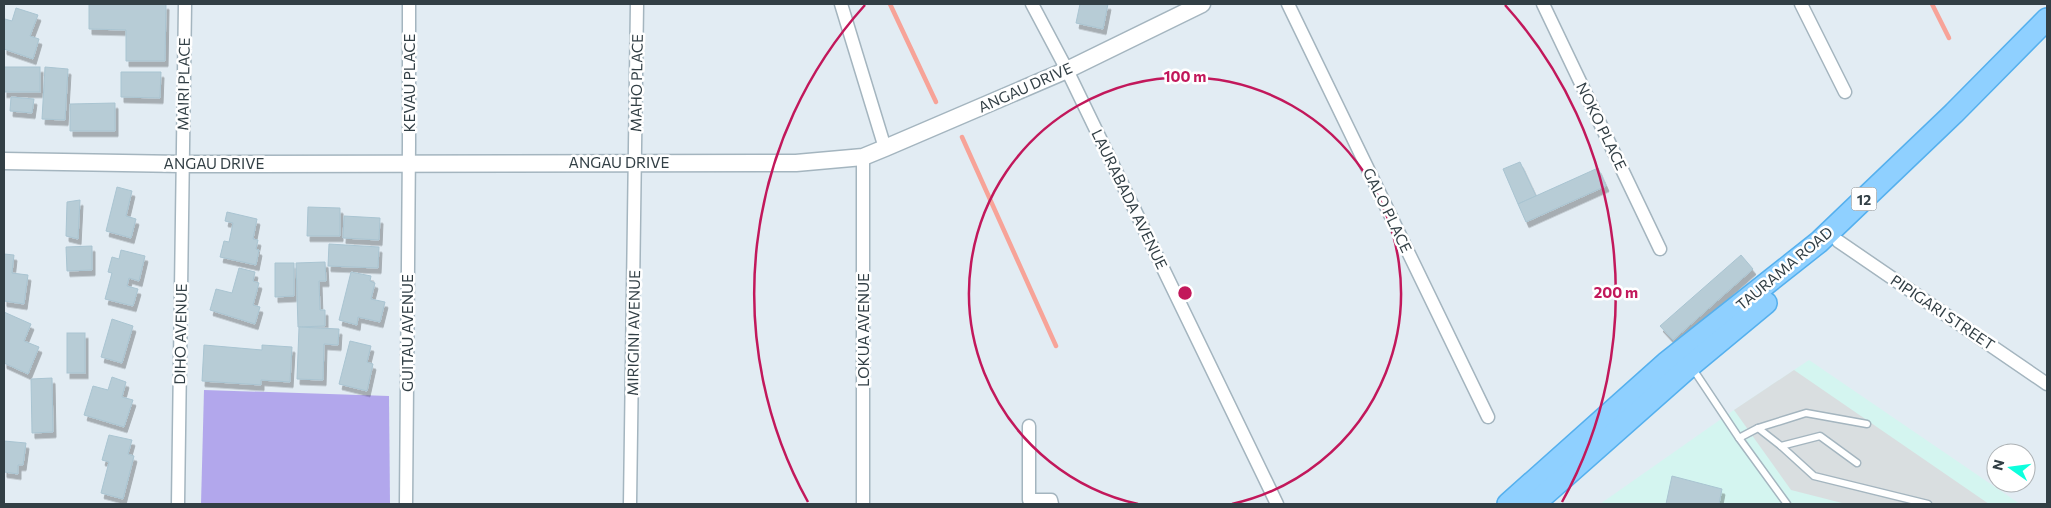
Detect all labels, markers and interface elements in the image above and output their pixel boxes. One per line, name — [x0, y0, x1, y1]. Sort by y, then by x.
street label: KEVAU PLACE — [400, 33, 418, 132]
street label: MAHO PLACE — [626, 34, 646, 132]
street label: MAIRI PLACE — [173, 37, 193, 131]
street label: ANGAU DRIVE — [975, 58, 1075, 116]
text: 100 m — [1164, 67, 1206, 85]
street label: NOKO PLACE — [1573, 79, 1631, 173]
street label: LAURABADA AVENUE — [1088, 126, 1172, 272]
street label: ANGAU DRIVE — [569, 153, 670, 171]
street label: ANGAU DRIVE — [164, 154, 265, 172]
street label: GALO PLACE — [1360, 165, 1416, 255]
road number: 12 — [1852, 188, 1876, 210]
street label: TAURAMA ROAD — [1732, 222, 1836, 314]
street label: MIRIGINI AVENUE — [623, 270, 643, 396]
street label: PIPIGARI STREET — [1888, 271, 1999, 354]
street label: LOKUA AVENUE — [854, 273, 872, 387]
street label: GUITAU AVENUE — [398, 274, 416, 392]
street label: DIHO AVENUE — [170, 283, 190, 385]
text: 200 m — [1594, 283, 1638, 301]
centre of rings — [1176, 284, 1194, 302]
north arrow — [1986, 443, 2036, 493]
text: N — [1988, 458, 2007, 472]

